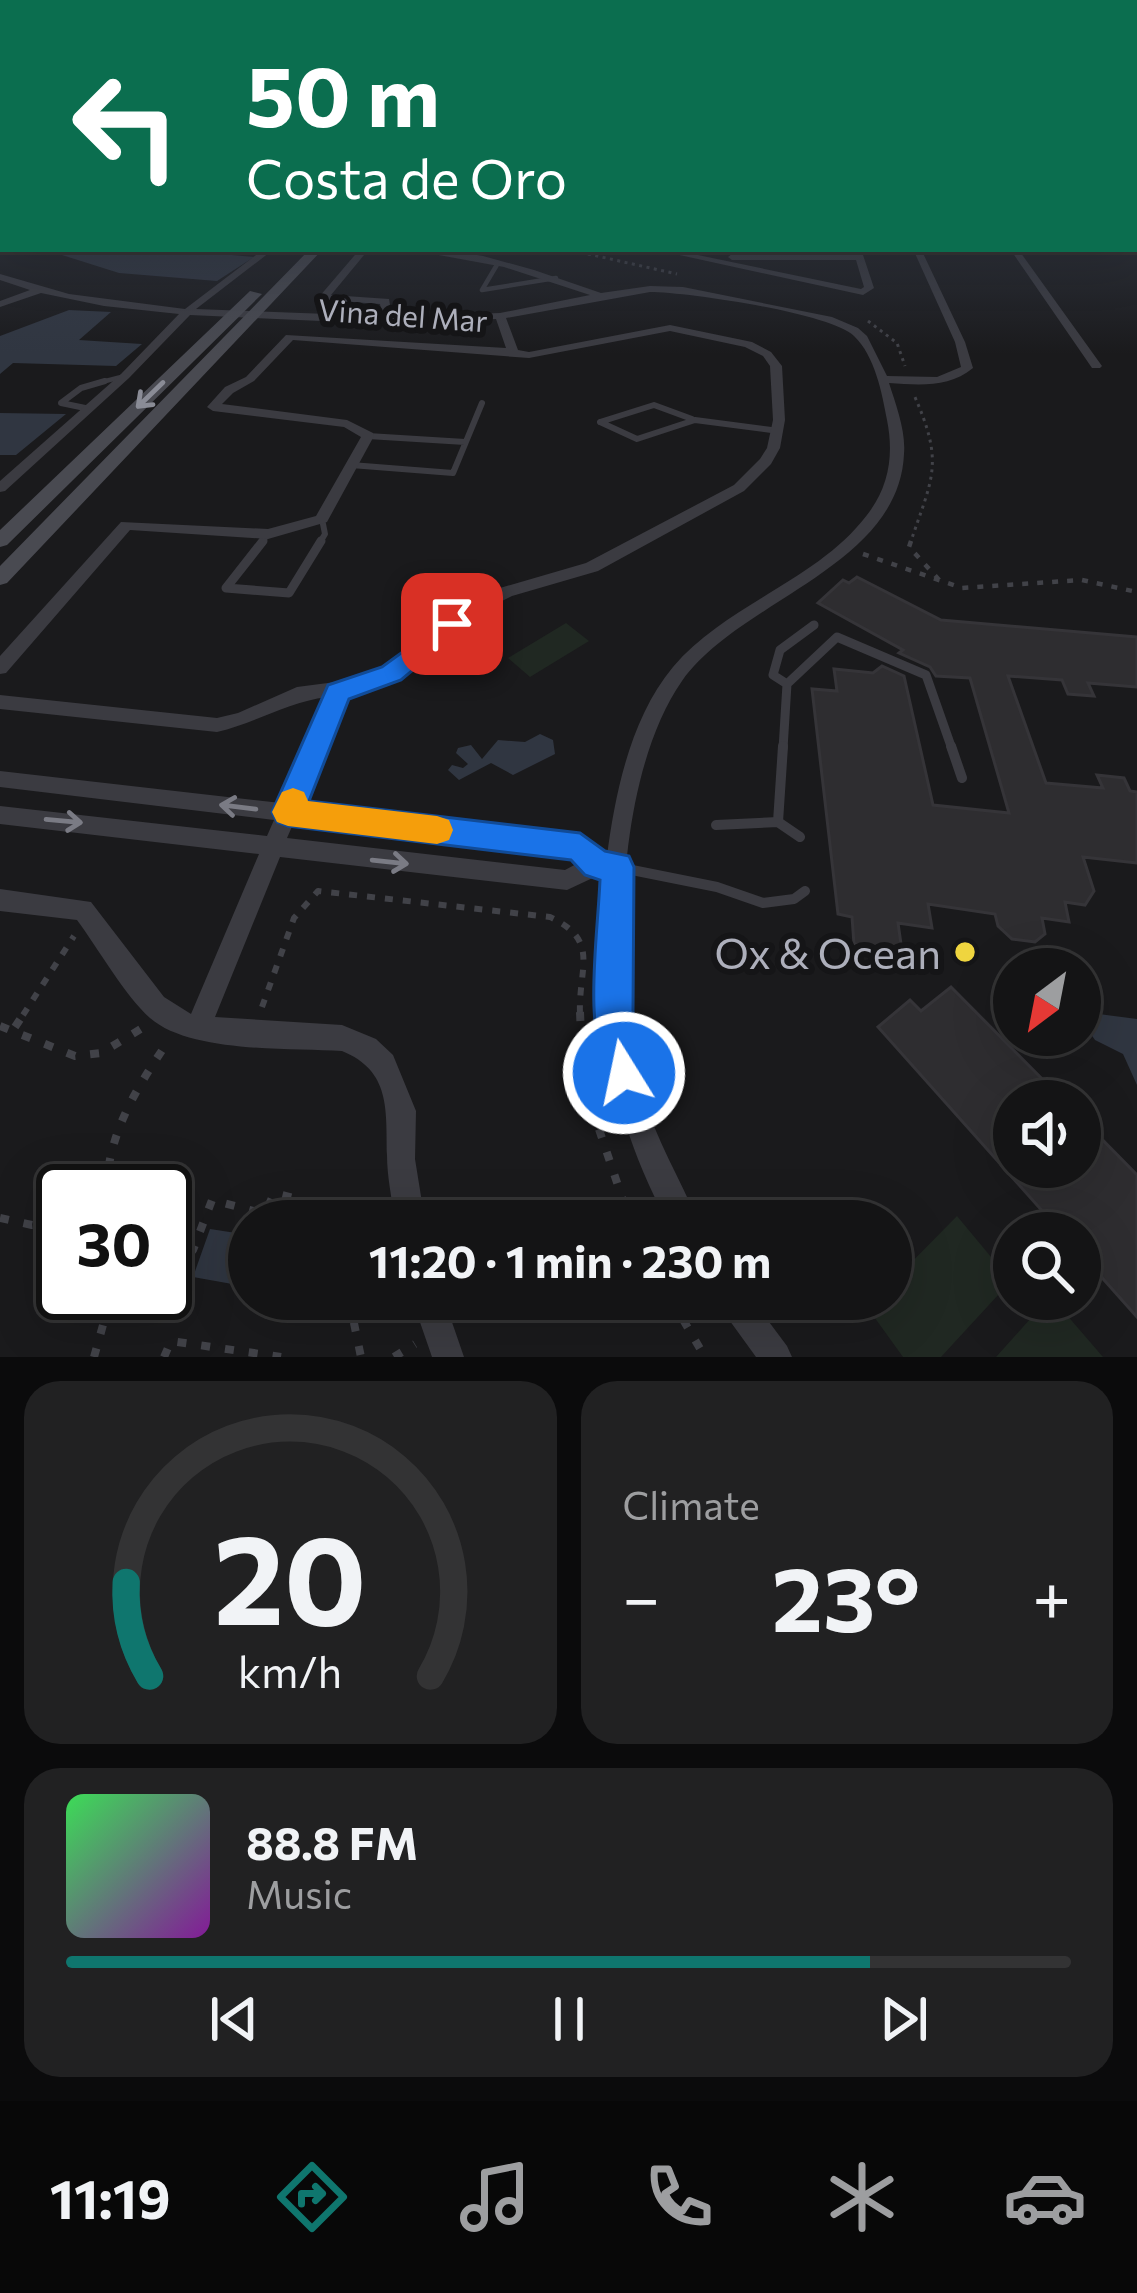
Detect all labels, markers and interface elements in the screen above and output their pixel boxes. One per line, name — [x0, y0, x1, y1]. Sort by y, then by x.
text: 50 m — [246, 42, 440, 144]
icon: left — [48, 48, 204, 204]
text: Costa de Oro — [246, 144, 567, 210]
street label: Vina del Mar — [317, 290, 489, 338]
one-way arrow — [136, 381, 165, 409]
pin — [401, 573, 503, 675]
icon: arrive — [419, 591, 485, 657]
one-way arrow — [219, 795, 258, 817]
one-way arrow — [44, 810, 83, 833]
one-way arrow — [370, 851, 409, 874]
place label: Ox & Ocean — [715, 926, 941, 978]
marker: Ox & Ocean — [952, 939, 978, 965]
north arrow — [993, 948, 1101, 1056]
map controls — [993, 948, 1101, 1320]
position arrow — [561, 1010, 687, 1136]
button: sound — [993, 1080, 1101, 1188]
speed limit sign: 30 — [36, 1164, 192, 1320]
button: search — [993, 1212, 1101, 1320]
text: 11:20 · 1 min · 230 m — [369, 1232, 771, 1287]
text: Climate — [623, 1480, 760, 1528]
text: 20 — [214, 1498, 367, 1651]
text: 23° — [772, 1540, 920, 1651]
text: − — [623, 1555, 660, 1636]
text: + — [1032, 1555, 1071, 1636]
text: km/h — [238, 1643, 342, 1696]
text: 88.8 FM — [246, 1814, 418, 1869]
text: Music — [246, 1869, 352, 1917]
icon: previous — [201, 1986, 267, 2052]
icon: pause — [536, 1986, 602, 2052]
icon: next — [871, 1986, 937, 2052]
icon: directions — [270, 2155, 354, 2239]
icon: music — [453, 2155, 537, 2239]
icon: phone — [637, 2155, 721, 2239]
icon: climate — [820, 2155, 904, 2239]
icon: car — [1003, 2155, 1087, 2239]
text: 11:19 — [50, 2164, 171, 2230]

